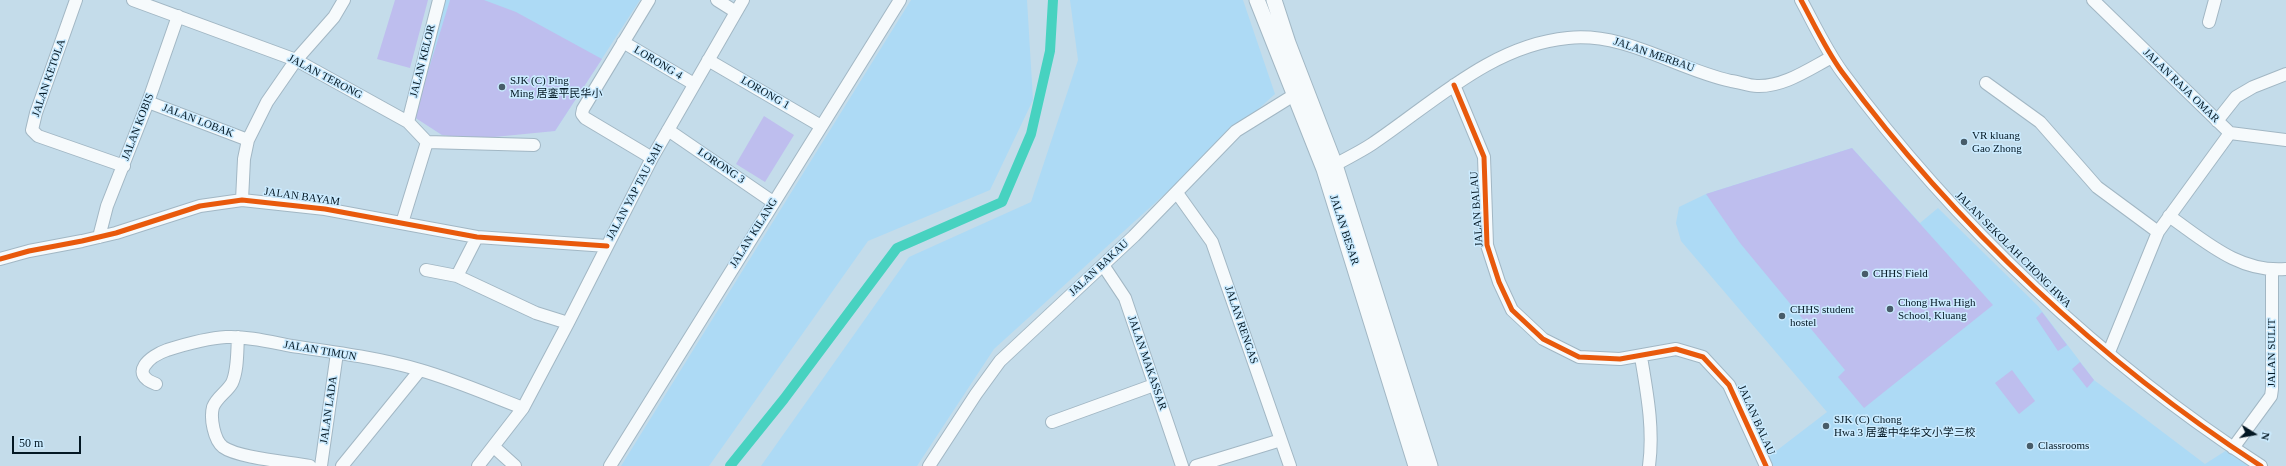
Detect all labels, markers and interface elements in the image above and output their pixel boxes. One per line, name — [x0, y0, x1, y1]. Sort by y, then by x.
street label: JALAN KELOR — [408, 23, 438, 99]
street label: JALAN MERBAU — [1612, 35, 1696, 75]
street label: JALAN KETOLA — [30, 37, 68, 119]
street label: LORONG 4 — [631, 43, 685, 83]
street label: JALAN RAJA OMAR — [2140, 46, 2222, 126]
street label: JALAN TERONG — [286, 52, 364, 102]
place label: SJK (C) Ping Ming 居銮平民华小 — [510, 74, 603, 100]
street label: LORONG 1 — [738, 74, 792, 112]
marker: SJK (C) Ping Ming 居銮平民华小 — [497, 82, 507, 92]
street label: JALAN KOBIS — [119, 92, 157, 162]
street label: JALAN LOBAK — [160, 101, 236, 141]
place label: VR kluang Gao Zhong — [1972, 129, 2022, 155]
marker: VR kluang Gao Zhong — [1959, 137, 1969, 147]
street label: JALAN YAP TAU SAH — [604, 141, 666, 243]
street label: LORONG 3 — [695, 145, 747, 187]
street label: JALAN BALAU — [1468, 171, 1486, 247]
street label: JALAN BAYAM — [263, 185, 341, 209]
street label: JALAN SEKOLAH CHONG HWA — [1952, 189, 2074, 311]
street label: JALAN BESAR — [1326, 193, 1362, 267]
street label: JALAN KILANG — [727, 196, 781, 270]
street label: JALAN BAKAU — [1066, 237, 1132, 299]
place label: CHHS Field — [1873, 267, 1928, 281]
marker: CHHS Field — [1860, 269, 1870, 279]
street label: JALAN RENGAS — [1221, 284, 1261, 366]
place label: Chong Hwa High School, Kluang — [1898, 296, 1976, 322]
place label: CHHS student hostel — [1790, 303, 1854, 329]
marker: Chong Hwa High School, Kluang — [1885, 304, 1895, 314]
marker: CHHS student hostel — [1777, 311, 1787, 321]
street label: JALAN MAKASSAR — [1125, 314, 1169, 412]
street label: JALAN SULIT — [2265, 319, 2279, 387]
street label: JALAN TIMUN — [283, 338, 357, 364]
street label: JALAN LADA — [318, 375, 340, 445]
street label: JALAN BALAU — [1735, 383, 1777, 457]
place label: SJK (C) Chong Hwa 3 居銮中华华文小学三校 — [1834, 413, 1976, 439]
north arrow — [2234, 414, 2274, 454]
marker: SJK (C) Chong Hwa 3 居銮中华华文小学三校 — [1821, 421, 1831, 431]
scale bar — [14, 428, 83, 454]
text: N — [2259, 431, 2272, 441]
text: 50 m — [19, 436, 43, 450]
place label: Classrooms — [2038, 439, 2089, 453]
marker: Classrooms — [2025, 441, 2035, 451]

